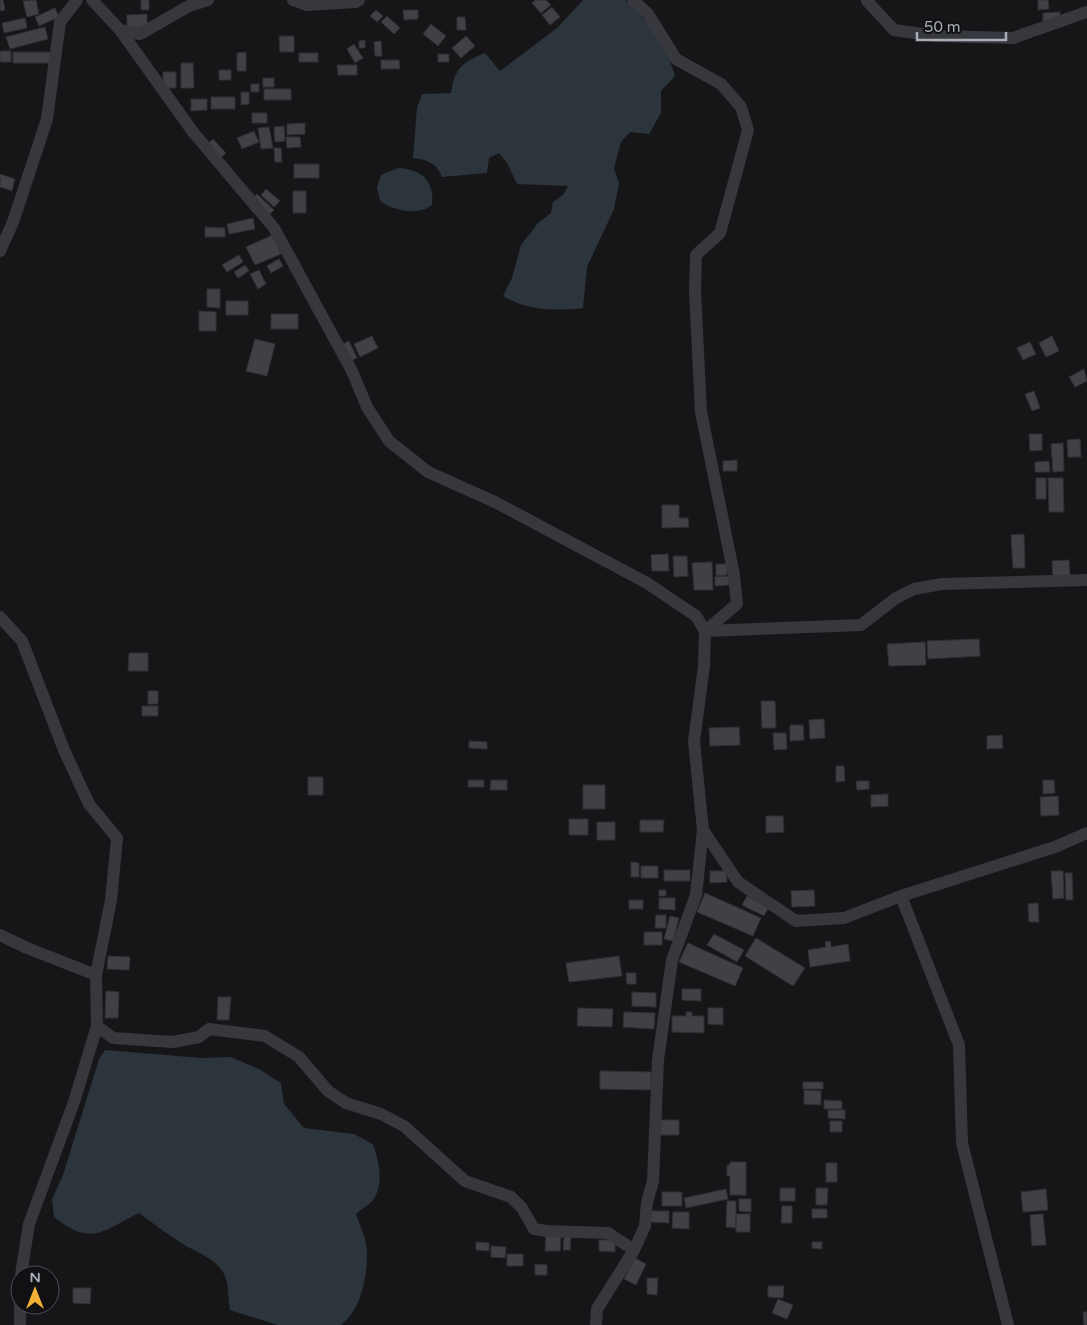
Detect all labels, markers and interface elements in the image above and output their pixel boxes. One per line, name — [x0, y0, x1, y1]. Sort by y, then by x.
scale bar — [917, 10, 1006, 42]
text: 50 m — [924, 18, 961, 36]
north arrow — [10, 1265, 60, 1315]
text: N — [29, 1269, 41, 1286]

